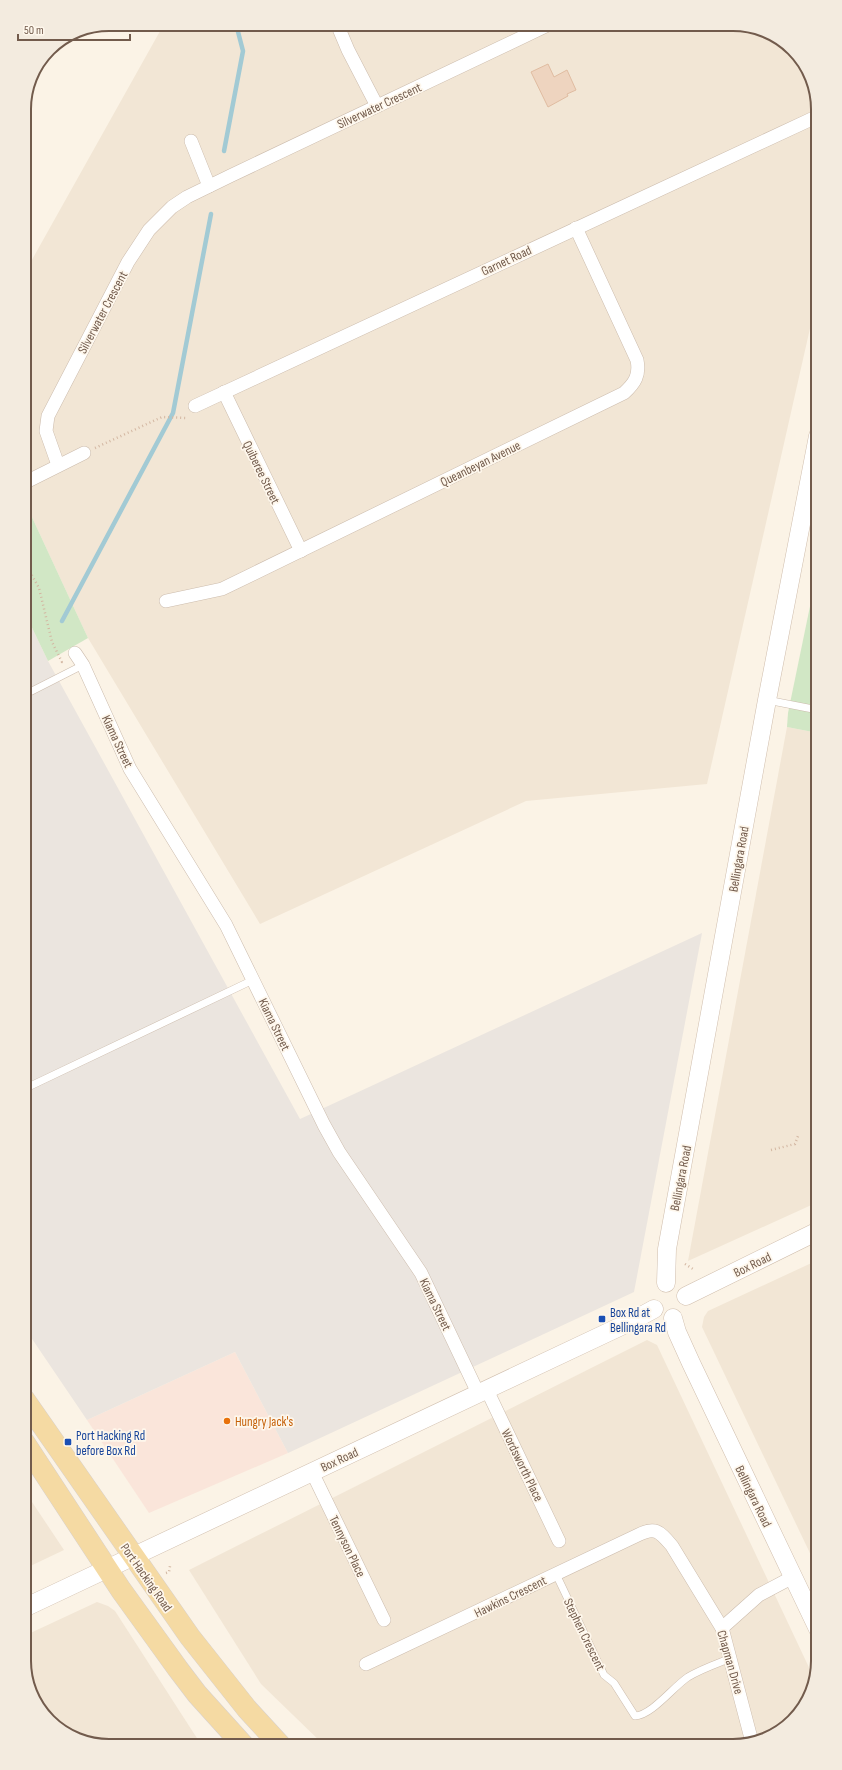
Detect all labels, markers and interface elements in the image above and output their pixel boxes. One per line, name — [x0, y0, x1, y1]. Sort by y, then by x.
scale bar — [18, 16, 130, 42]
text: 50 m — [24, 23, 44, 38]
street label: Silverwater Crescent — [335, 79, 424, 132]
street label: Garnet Road — [479, 242, 534, 279]
street label: Silverwater Crescent — [74, 268, 131, 356]
street label: Quiberee Street — [239, 438, 283, 507]
street label: Queanbeyan Avenue — [438, 438, 523, 490]
street label: Kiama Street — [98, 713, 136, 770]
street label: Bellingara Road — [725, 825, 753, 893]
street label: Kiama Street — [255, 996, 294, 1053]
street label: Bellingara Road — [667, 1144, 695, 1212]
street label: Box Road — [731, 1249, 774, 1281]
street label: Kiama Street — [416, 1276, 455, 1333]
place label: Box Rd at Bellingara Rd — [610, 1305, 666, 1336]
marker: Box Rd at Bellingara Rd — [597, 1314, 607, 1324]
place label: Hungry Jack's — [235, 1414, 294, 1430]
marker: Hungry Jack's — [222, 1416, 232, 1426]
street label: Wordsworth Place — [498, 1427, 547, 1504]
place label: Port Hacking Rd before Box Rd — [76, 1428, 145, 1459]
marker: Port Hacking Rd before Box Rd — [63, 1437, 73, 1447]
street label: Box Road — [318, 1444, 361, 1476]
street label: Bellingara Road — [731, 1463, 775, 1530]
street label: Tennyson Place — [325, 1513, 369, 1580]
street label: Port Hacking Road — [117, 1540, 176, 1615]
street label: Hawkins Crescent — [472, 1573, 549, 1621]
street label: Stephen Crescent — [560, 1596, 608, 1673]
street label: Chapman Drive — [713, 1628, 747, 1696]

